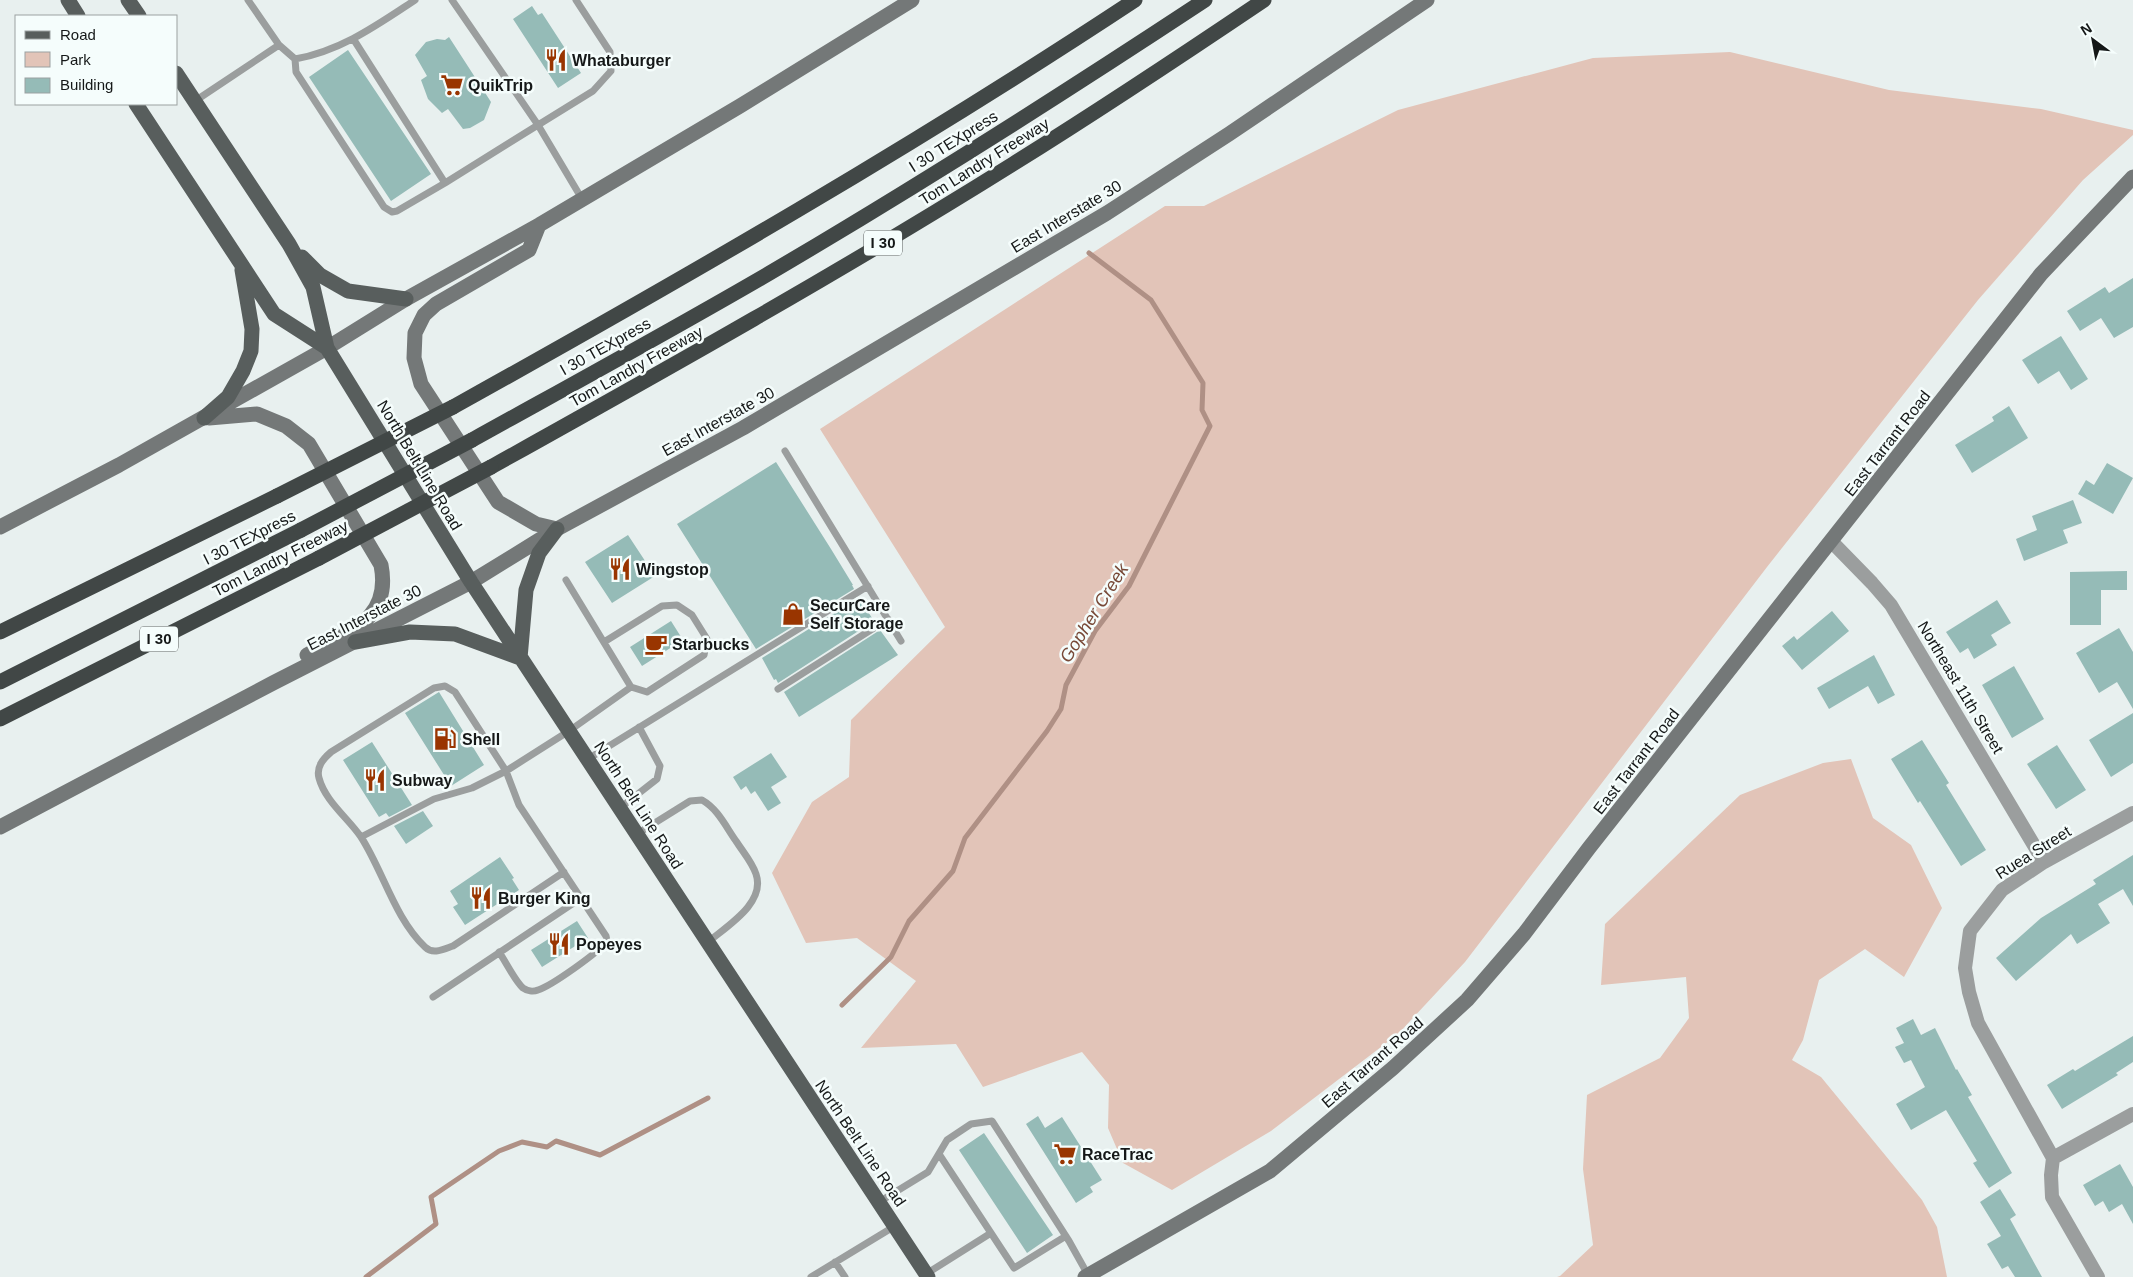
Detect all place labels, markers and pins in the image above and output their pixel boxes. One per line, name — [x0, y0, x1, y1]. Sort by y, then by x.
restaurant icon: Whataburger — [543, 47, 569, 73]
place label: Whataburger — [572, 52, 671, 69]
supermarket icon: QuikTrip — [439, 72, 465, 98]
place label: QuikTrip — [468, 77, 533, 94]
restaurant icon: Wingstop — [607, 556, 633, 582]
place label: Wingstop — [636, 561, 709, 578]
place label: SecurCare Self Storage — [810, 597, 903, 632]
shop icon: SecurCare Self Storage — [780, 601, 806, 627]
cafe icon: Starbucks — [643, 631, 669, 657]
place label: Starbucks — [672, 636, 749, 653]
fuel station icon: Shell — [432, 726, 458, 752]
place label: Shell — [462, 731, 500, 748]
restaurant icon: Subway — [362, 767, 388, 793]
place label: Subway — [392, 772, 453, 789]
restaurant icon: Burger King — [468, 885, 494, 911]
place label: Burger King — [498, 890, 590, 907]
restaurant icon: Popeyes — [546, 931, 572, 957]
place label: Popeyes — [576, 936, 642, 953]
supermarket icon: RaceTrac — [1052, 1141, 1078, 1167]
place label: RaceTrac — [1082, 1146, 1153, 1163]

